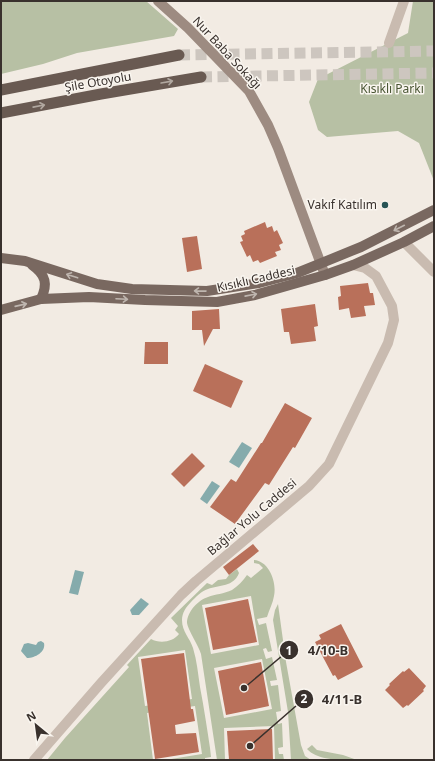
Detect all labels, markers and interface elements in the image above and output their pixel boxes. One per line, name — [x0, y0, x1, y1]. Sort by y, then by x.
street label: Nur Baba Sokağı — [189, 13, 266, 93]
street label: Şile Otoyolu — [63, 67, 133, 96]
one-way arrow — [160, 78, 173, 86]
park label: Kısıklı Parkı — [360, 80, 424, 97]
one-way arrow — [32, 102, 45, 110]
place label: Vakıf Katılım — [308, 196, 377, 213]
marker: Vakıf Katılım — [380, 200, 390, 210]
one-way arrow — [393, 224, 405, 232]
street label: Kısıklı Caddesi — [215, 261, 297, 296]
one-way arrow — [66, 272, 79, 279]
one-way arrow — [194, 287, 207, 295]
one-way arrow — [245, 291, 258, 299]
one-way arrow — [115, 295, 128, 303]
one-way arrow — [14, 300, 27, 308]
street label: Bağlar Yolu Caddesi — [203, 474, 300, 559]
callout: 4/10-B — [279, 638, 356, 663]
text: 4/10-B — [308, 641, 348, 659]
text: 1 — [286, 642, 292, 659]
callout: 4/11-B — [294, 686, 371, 711]
text: 2 — [301, 690, 308, 707]
text: 4/11-B — [322, 690, 362, 708]
north arrow — [16, 705, 56, 745]
text: N — [23, 707, 38, 725]

